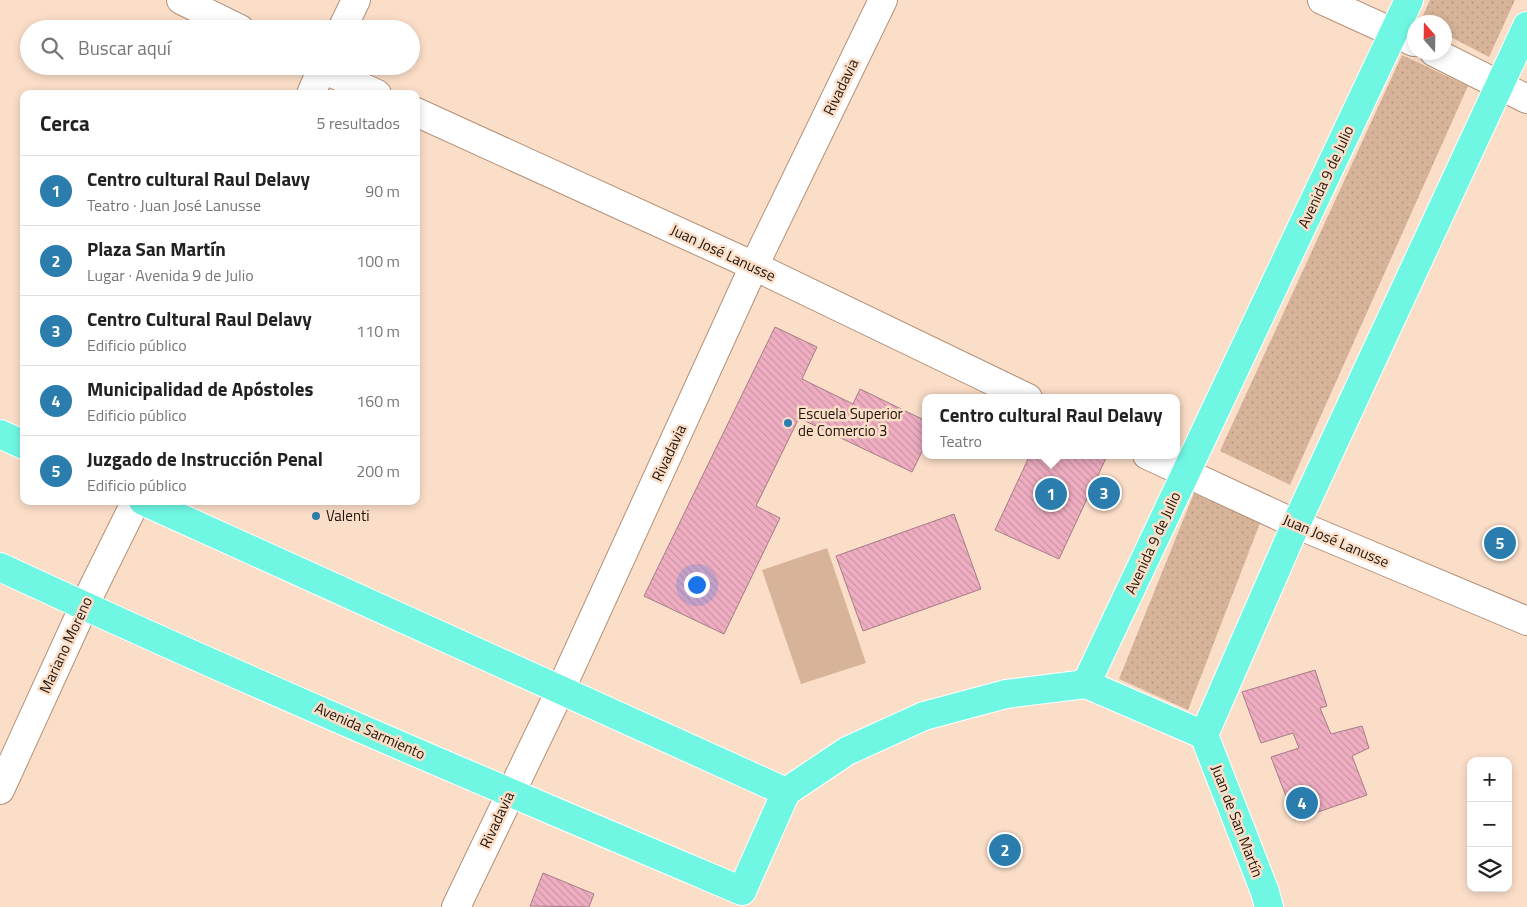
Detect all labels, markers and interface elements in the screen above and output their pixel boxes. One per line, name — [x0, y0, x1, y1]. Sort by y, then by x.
north arrow — [1407, 15, 1452, 60]
search box — [20, 20, 420, 75]
text: Buscar aquí — [78, 33, 171, 62]
icon: search — [38, 34, 66, 62]
street label: Rivadavia — [817, 54, 864, 119]
text: Cerca — [40, 107, 90, 139]
text: 5 resultados — [316, 111, 400, 135]
street label: Avenida 9 de Julio — [1292, 122, 1359, 232]
text: Centro cultural Raul Delavy — [87, 164, 310, 193]
text: 1 — [52, 179, 60, 203]
text: 90 m — [365, 179, 400, 203]
text: Teatro · Juan José Lanusse — [87, 193, 261, 217]
street label: Juan José Lanusse — [667, 218, 779, 287]
text: Plaza San Martín — [87, 234, 226, 263]
text: 2 — [52, 249, 60, 273]
text: 100 m — [356, 249, 400, 273]
text: Lugar · Avenida 9 de Julio — [87, 263, 254, 287]
text: Centro Cultural Raul Delavy — [87, 304, 312, 333]
text: 3 — [52, 319, 60, 343]
text: 110 m — [356, 319, 400, 343]
text: Edificio público — [87, 333, 187, 357]
text: Municipalidad de Apóstoles — [87, 374, 313, 403]
text: 4 — [52, 389, 60, 413]
text: 160 m — [356, 389, 400, 413]
popup — [922, 394, 1180, 459]
text: Centro cultural Raul Delavy — [940, 400, 1162, 429]
place label: Escuela Superior de Comercio 3 — [798, 402, 903, 442]
text: Edificio público — [87, 403, 187, 427]
marker: Escuela Superior de Comercio 3 — [782, 417, 794, 429]
street label: Rivadavia — [645, 420, 692, 485]
text: Teatro — [940, 429, 982, 453]
text: Juzgado de Instrucción Penal — [87, 444, 323, 473]
text: 5 — [52, 459, 60, 483]
text: 200 m — [356, 459, 400, 483]
text: Edificio público — [87, 473, 187, 497]
pin: 3 — [1088, 474, 1120, 512]
pin: 1 — [1035, 475, 1067, 513]
street label: Avenida 9 de Julio — [1119, 488, 1186, 598]
place label: Valenti — [326, 504, 369, 527]
street label: Juan José Lanusse — [1279, 508, 1393, 573]
marker: Valenti — [310, 510, 322, 522]
pin: 5 — [1484, 524, 1516, 562]
your location — [684, 572, 710, 598]
street label: Mariano Moreno — [33, 593, 98, 697]
street label: Avenida Sarmiento — [311, 696, 429, 765]
map controls — [1467, 757, 1512, 892]
button: + — [1467, 757, 1512, 802]
street label: Juan de San Martín — [1205, 761, 1270, 880]
pin: 4 — [1286, 784, 1318, 822]
street label: Rivadavia — [473, 787, 520, 852]
button: − — [1467, 802, 1512, 847]
pin: 2 — [989, 831, 1021, 869]
button: layers — [1467, 847, 1512, 892]

